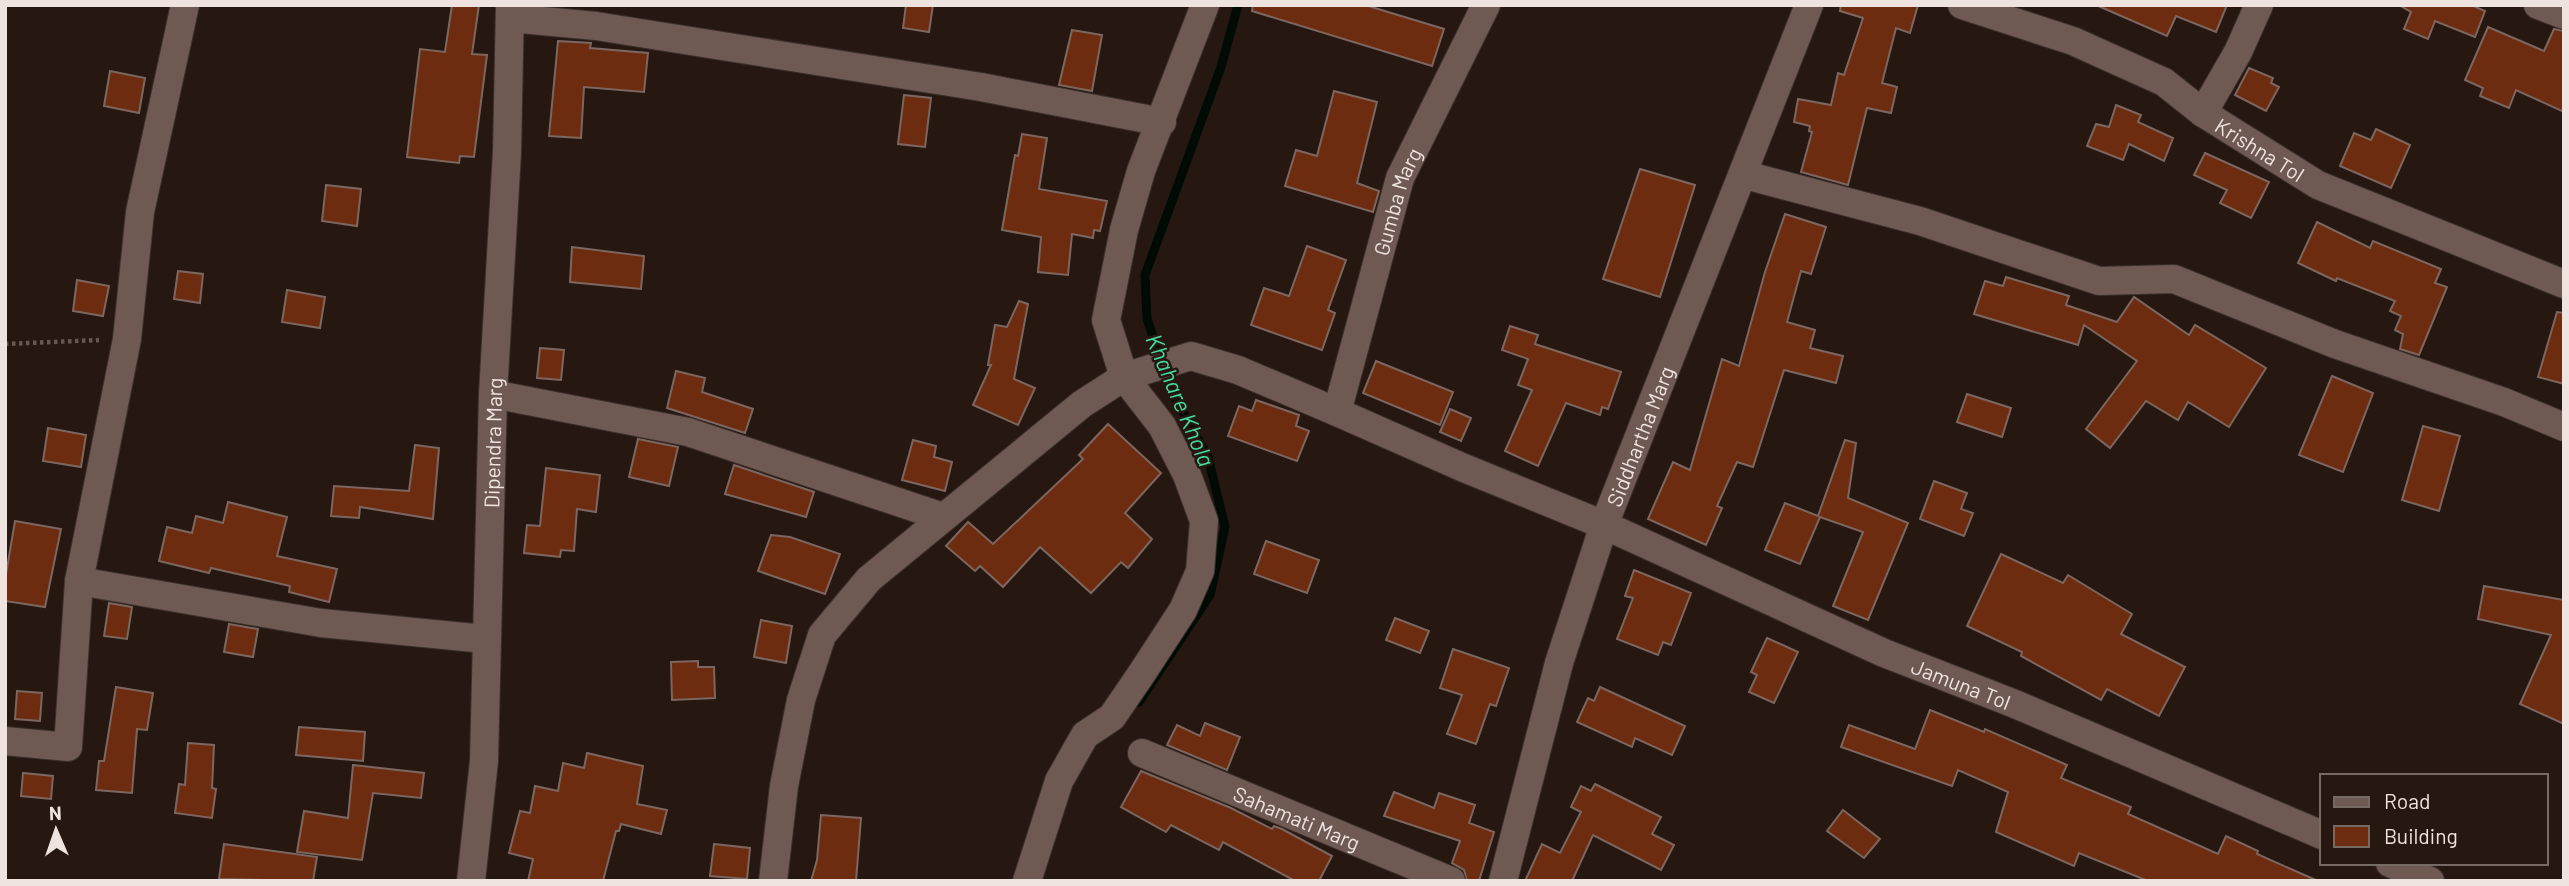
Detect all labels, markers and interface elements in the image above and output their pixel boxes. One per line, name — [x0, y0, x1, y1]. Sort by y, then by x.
street label: Krishna Tol — [2211, 112, 2310, 186]
street label: Gumba Marg — [1367, 143, 1426, 258]
water label: Khahare Khola — [1140, 329, 1222, 471]
street label: Siddhartha Marg — [1600, 362, 1678, 510]
street label: Dipendra Marg — [478, 377, 506, 508]
street label: Jamuna Tol — [1908, 653, 2015, 714]
legend — [2320, 774, 2548, 865]
street label: Sahamati Marg — [1230, 780, 1364, 855]
text: Road — [2384, 788, 2430, 813]
north arrow — [21, 795, 91, 865]
text: N — [49, 801, 62, 824]
text: Building — [2384, 823, 2458, 848]

